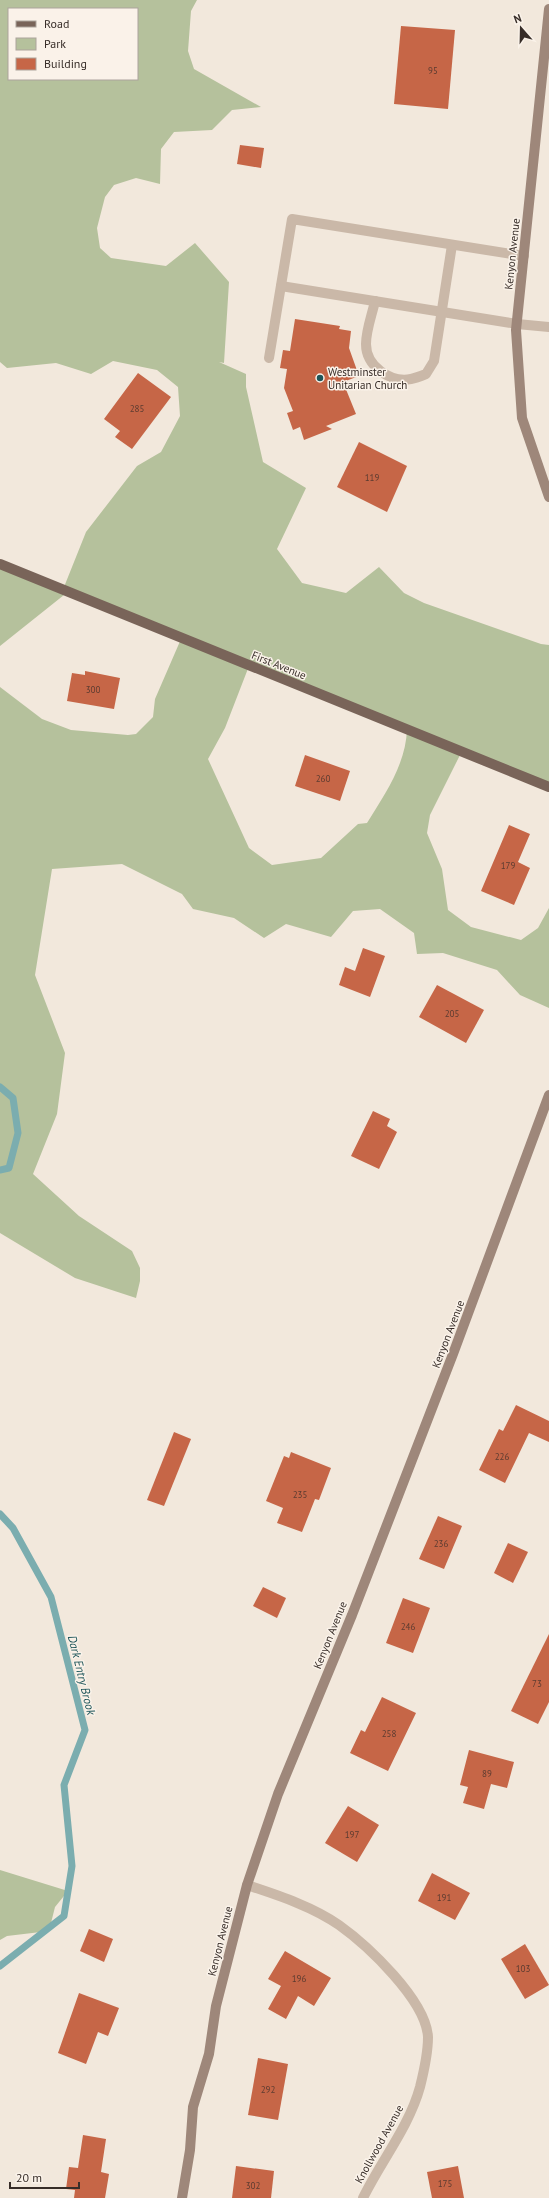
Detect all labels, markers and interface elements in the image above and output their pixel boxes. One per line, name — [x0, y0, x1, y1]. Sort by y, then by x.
legend — [8, 8, 138, 80]
north arrow — [501, 8, 541, 48]
text: N — [512, 11, 523, 26]
text: Road — [44, 16, 69, 31]
text: Park — [44, 36, 66, 51]
text: Building — [44, 56, 87, 71]
house number: 95 — [428, 65, 438, 76]
street label: Kenyon Avenue — [501, 217, 523, 290]
place label: Westminster Unitarian Church — [328, 365, 407, 392]
marker: Westminster Unitarian Church — [315, 373, 325, 383]
house number: 285 — [130, 403, 144, 414]
house number: 119 — [365, 472, 379, 483]
street label: First Avenue — [250, 648, 309, 682]
house number: 300 — [86, 684, 100, 695]
house number: 260 — [316, 773, 330, 784]
house number: 179 — [501, 860, 515, 871]
house number: 205 — [445, 1008, 459, 1019]
street label: Kenyon Avenue — [429, 1298, 468, 1370]
house number: 226 — [495, 1451, 509, 1462]
house number: 235 — [293, 1489, 307, 1500]
house number: 236 — [434, 1538, 448, 1549]
street label: Kenyon Avenue — [310, 1599, 350, 1671]
house number: 246 — [401, 1621, 415, 1632]
water label: Dark Entry Brook — [65, 1634, 99, 1717]
house number: 73 — [532, 1678, 542, 1689]
house number: 258 — [382, 1728, 396, 1739]
house number: 89 — [482, 1768, 492, 1779]
house number: 197 — [345, 1829, 359, 1840]
house number: 191 — [437, 1892, 451, 1903]
street label: Kenyon Avenue — [205, 1904, 236, 1977]
house number: 103 — [516, 1963, 530, 1974]
house number: 196 — [292, 1973, 306, 1984]
house number: 292 — [261, 2084, 275, 2095]
street label: Knollwood Avenue — [352, 2102, 406, 2186]
scale bar — [10, 2164, 79, 2190]
text: 20 m — [16, 2170, 42, 2185]
house number: 175 — [438, 2178, 452, 2189]
house number: 302 — [246, 2180, 260, 2191]

